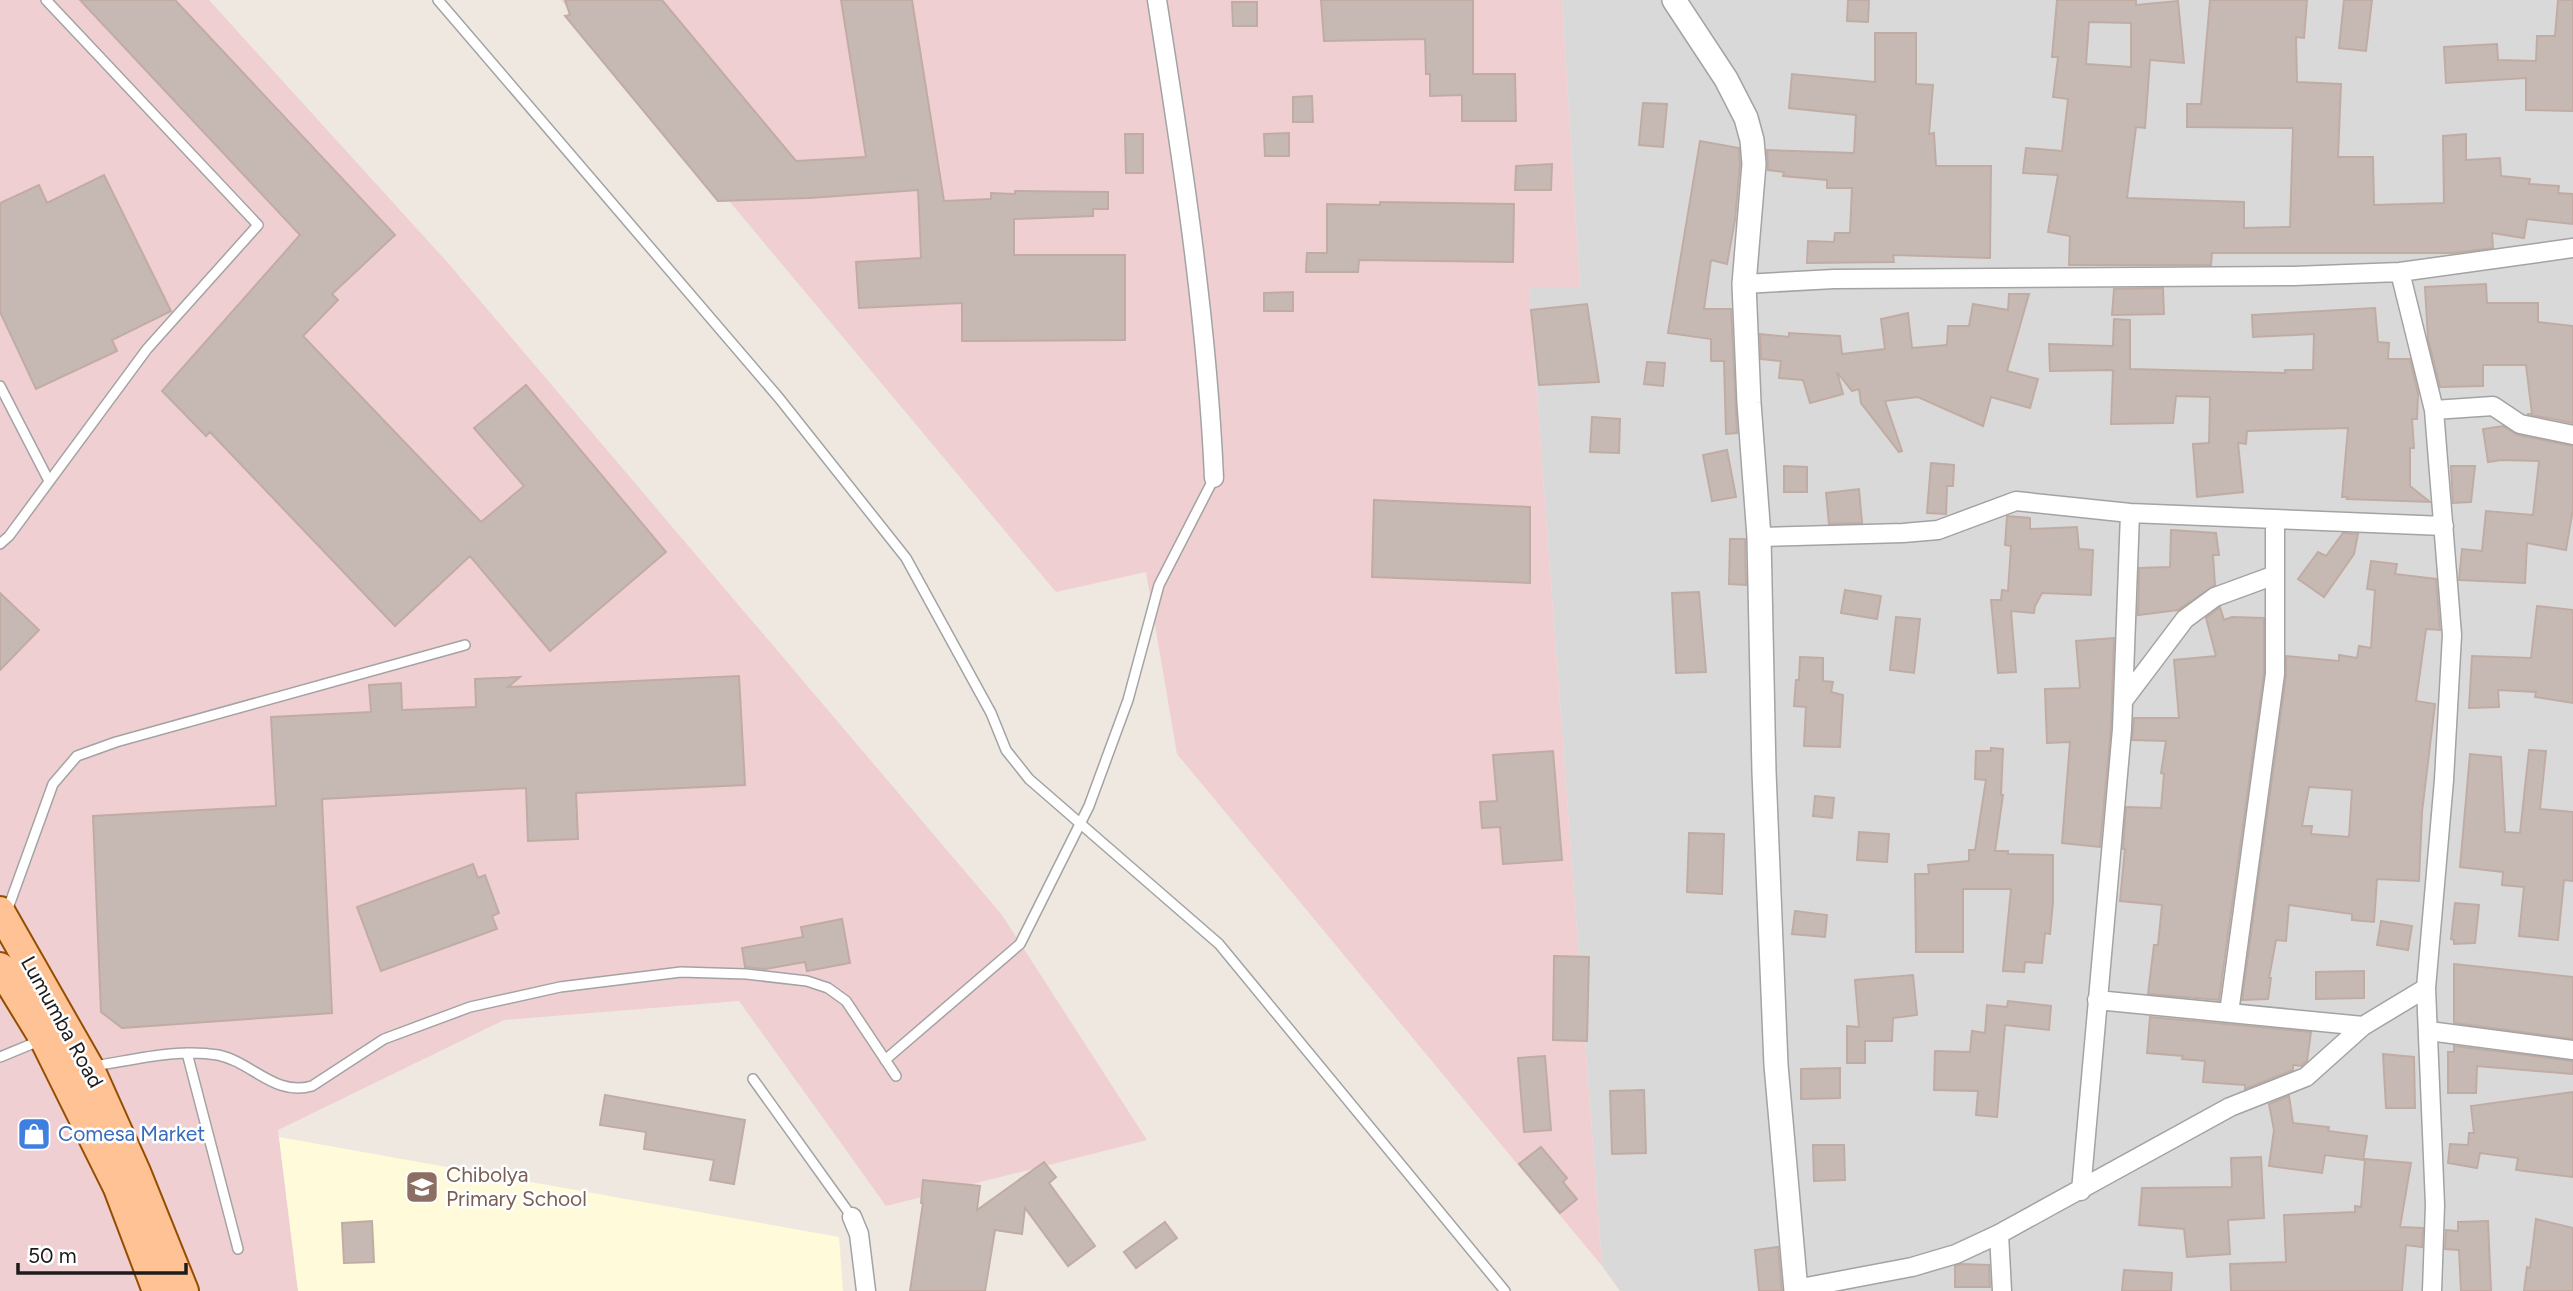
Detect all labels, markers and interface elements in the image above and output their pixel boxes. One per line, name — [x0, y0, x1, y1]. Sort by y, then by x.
street label: Lumumba Road — [16, 952, 109, 1092]
shop icon: Comesa Market — [15, 1115, 53, 1153]
place label: Comesa Market — [58, 1121, 205, 1146]
place label: Chibolya Primary School — [446, 1162, 587, 1211]
school or university icon: Chibolya Primary School — [403, 1168, 441, 1206]
scale bar — [18, 1232, 186, 1276]
text: 50 m — [28, 1243, 77, 1268]

